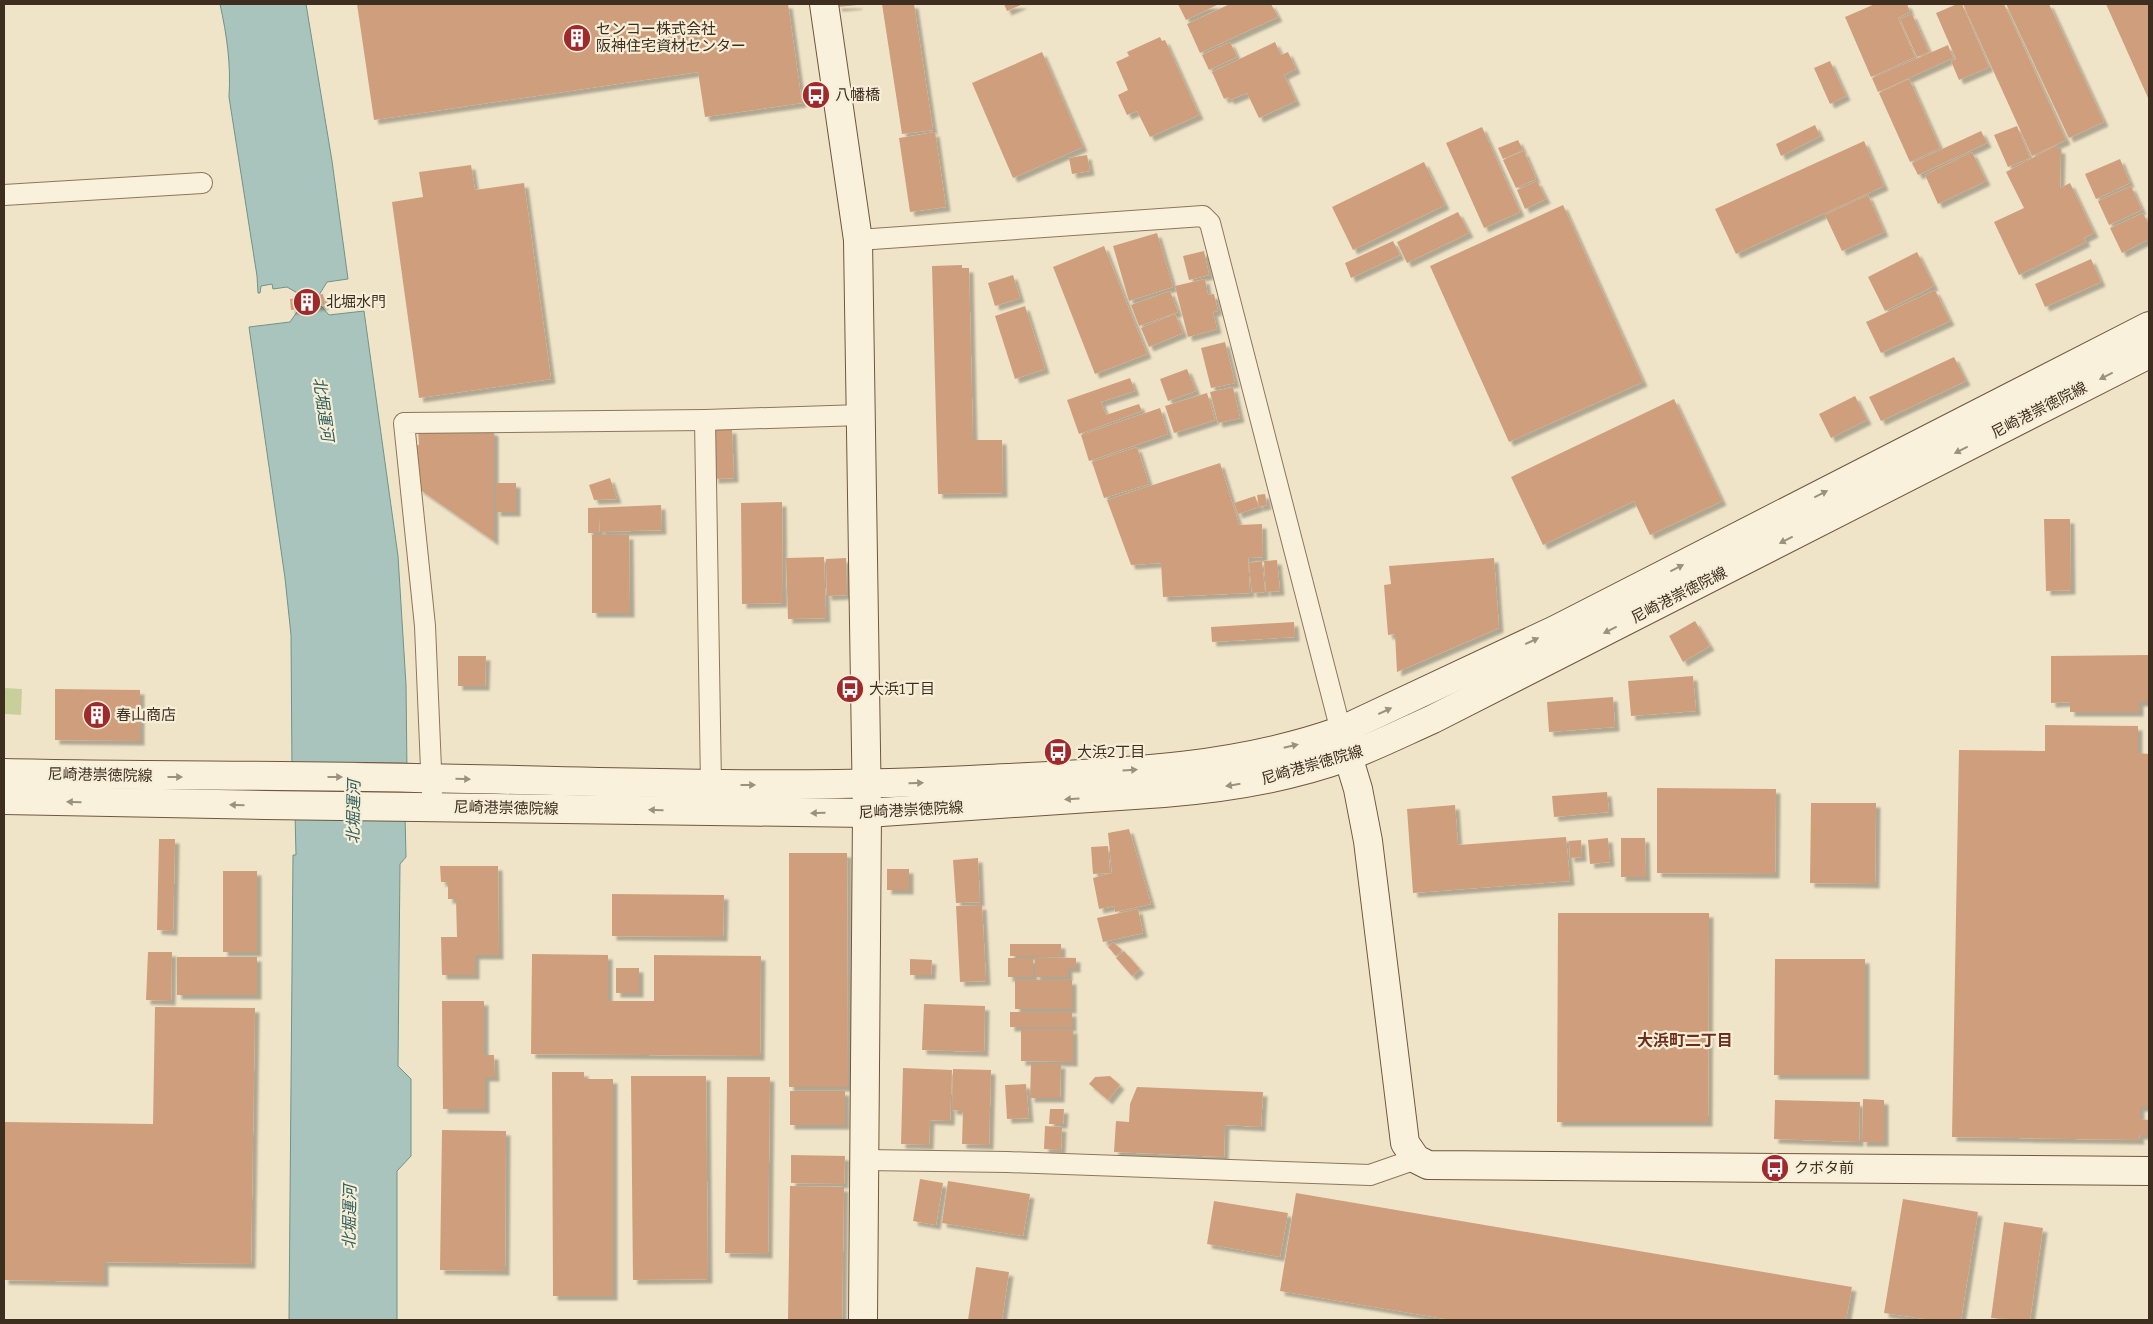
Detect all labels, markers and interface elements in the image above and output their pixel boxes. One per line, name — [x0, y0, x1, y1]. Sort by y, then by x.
place label: センコー株式会社 阪神住宅資材センター — [596, 20, 746, 55]
building icon: センコー株式会社 阪神住宅資材センター — [562, 23, 592, 53]
bus stop icon: 八幡橋 — [801, 80, 831, 110]
place label: 八幡橋 — [835, 86, 880, 104]
building icon: 北堀水門 — [292, 287, 322, 317]
place label: 北堀水門 — [326, 293, 386, 311]
one-way arrow — [2099, 372, 2113, 380]
water label: 北堀運河 — [310, 376, 338, 445]
street label: 尼崎港崇徳院線 — [1988, 378, 2090, 442]
one-way arrow — [1954, 446, 1968, 454]
one-way arrow — [1814, 490, 1828, 498]
one-way arrow — [1778, 536, 1793, 544]
street label: 尼崎港崇徳院線 — [1628, 563, 1730, 627]
one-way arrow — [1669, 564, 1684, 572]
one-way arrow — [1603, 626, 1617, 634]
one-way arrow — [1525, 637, 1539, 645]
bus stop icon: 大浜1丁目 — [835, 674, 865, 704]
place label: 大浜1丁目 — [869, 680, 935, 698]
building icon: 春山商店 — [82, 700, 112, 730]
place label: 春山商店 — [116, 706, 176, 724]
one-way arrow — [1378, 707, 1392, 715]
bus stop icon: 大浜2丁目 — [1043, 737, 1073, 767]
street label: 尼崎港崇徳院線 — [1259, 742, 1365, 788]
one-way arrow — [1283, 742, 1298, 750]
place label: 大浜2丁目 — [1077, 743, 1145, 761]
street label: 尼崎港崇徳院線 — [47, 765, 153, 785]
one-way arrow — [1122, 766, 1138, 774]
one-way arrow — [167, 773, 183, 781]
one-way arrow — [327, 773, 343, 781]
one-way arrow — [456, 775, 472, 783]
water label: 北堀運河 — [343, 777, 364, 844]
one-way arrow — [908, 778, 924, 786]
one-way arrow — [741, 781, 757, 789]
one-way arrow — [1225, 781, 1241, 789]
one-way arrow — [1063, 796, 1079, 804]
one-way arrow — [66, 797, 82, 805]
street label: 尼崎港崇徳院線 — [453, 798, 559, 818]
street label: 尼崎港崇徳院線 — [858, 798, 964, 822]
one-way arrow — [228, 801, 244, 809]
one-way arrow — [648, 806, 664, 814]
one-way arrow — [810, 809, 826, 817]
district label: 大浜町二丁目 — [1637, 1031, 1733, 1050]
bus stop icon: クボタ前 — [1760, 1153, 1790, 1183]
place label: クボタ前 — [1794, 1159, 1854, 1177]
water label: 北堀運河 — [339, 1182, 360, 1249]

